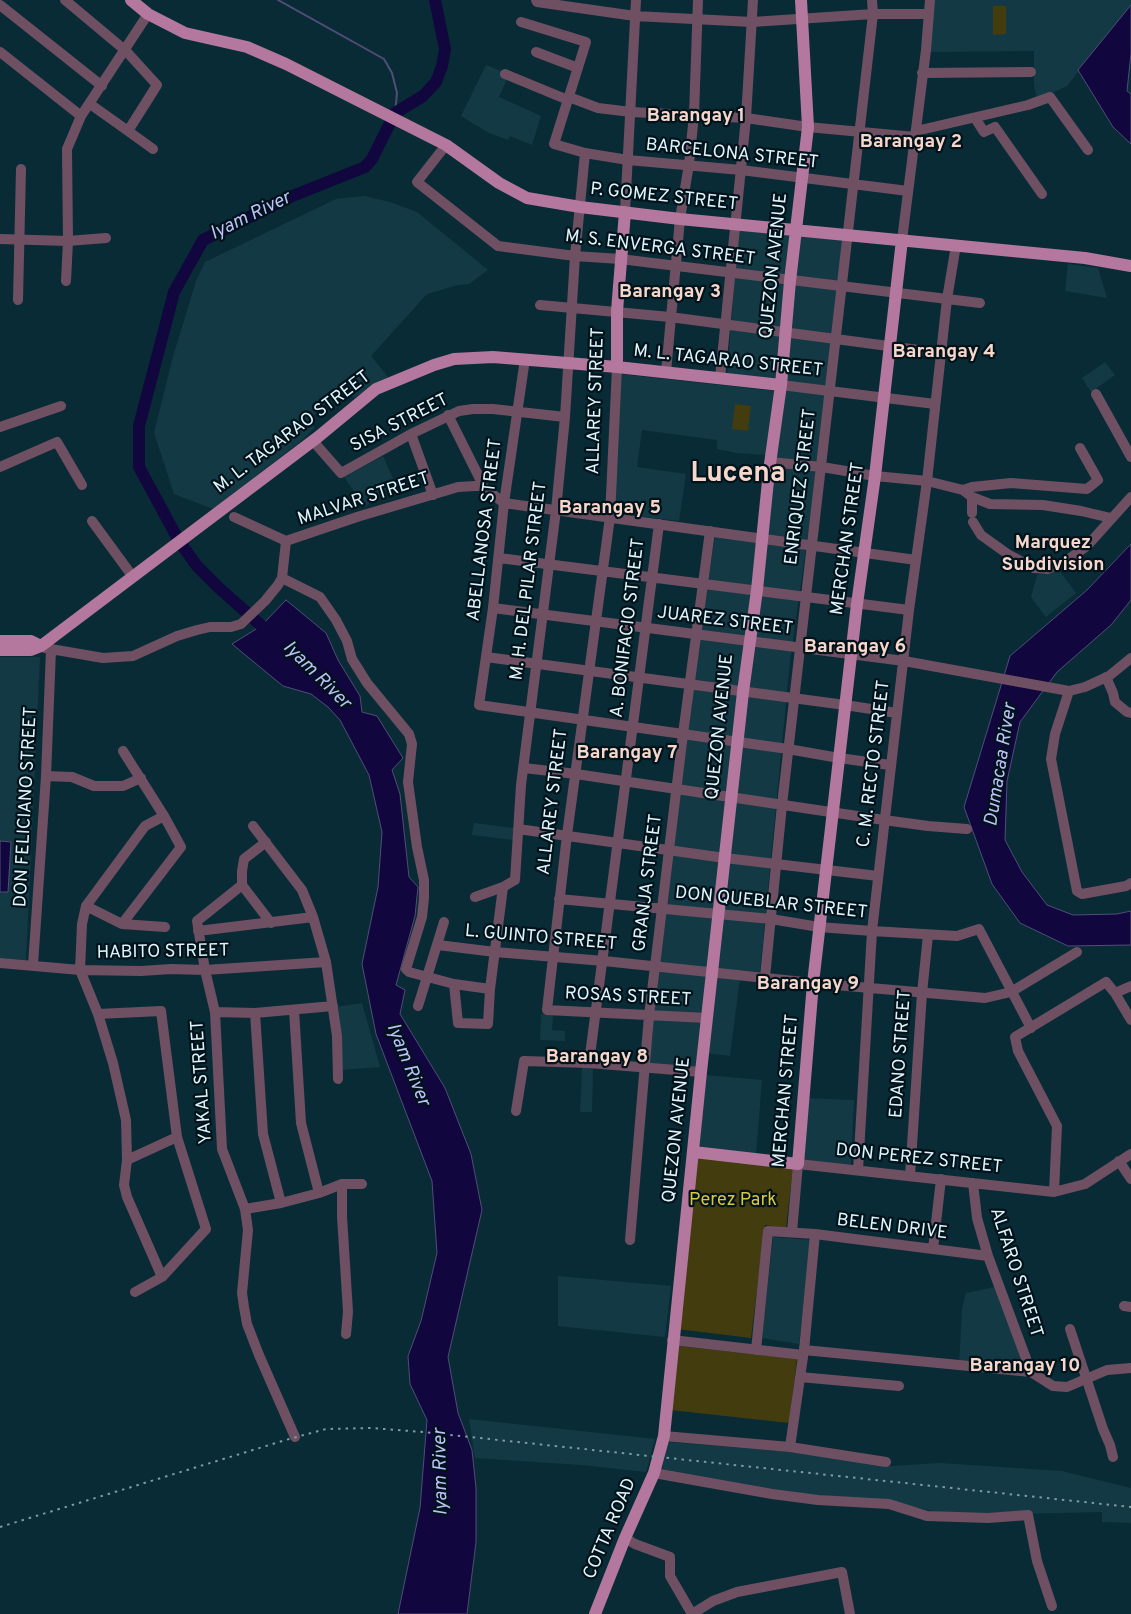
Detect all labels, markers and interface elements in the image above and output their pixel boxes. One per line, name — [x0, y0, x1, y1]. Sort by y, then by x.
district label: Barangay 1 — [647, 106, 745, 128]
district label: Barangay 2 — [860, 132, 962, 154]
street label: BARCELONA STREET — [644, 135, 820, 175]
street label: P. GOMEZ STREET — [589, 179, 739, 217]
water label: Iyam River — [207, 188, 295, 246]
street label: QUEZON AVENUE — [757, 192, 793, 340]
street label: M. S. ENVERGA STREET — [564, 227, 756, 271]
district label: Barangay 3 — [619, 282, 721, 304]
street label: ALLAREY STREET — [584, 327, 610, 475]
street label: M. L. TAGARAO STREET — [632, 341, 824, 383]
district label: Barangay 4 — [893, 342, 995, 364]
street label: M. L. TAGARAO STREET — [210, 367, 376, 499]
street label: SISA STREET — [347, 390, 453, 458]
street label: ENRIQUEZ STREET — [782, 408, 822, 566]
street label: ABELLANOSA STREET — [464, 437, 508, 623]
district label: Lucena — [690, 458, 786, 492]
street label: MERCHAN STREET — [828, 461, 870, 617]
street label: MALVAR STREET — [295, 469, 433, 531]
street label: M. H. DEL PILAR STREET — [507, 480, 553, 682]
district label: Barangay 5 — [559, 498, 661, 520]
district label: Marquez Subdivision — [1002, 533, 1104, 577]
street label: A. BONIFACIO STREET — [607, 537, 651, 719]
street label: JUAREZ STREET — [656, 603, 794, 641]
water label: Iyam River — [277, 637, 355, 715]
district label: Barangay 6 — [804, 637, 906, 659]
street label: QUEZON AVENUE — [703, 653, 739, 801]
street label: C. M. RECTO STREET — [854, 679, 896, 849]
water label: Dumacaa River — [981, 702, 1023, 828]
street label: DON FELICIANO STREET — [11, 706, 43, 908]
street label: ALLAREY STREET — [534, 728, 574, 876]
district label: Barangay 7 — [577, 743, 677, 765]
street label: GRANJA STREET — [630, 813, 668, 953]
street label: DON QUEBLAR STREET — [674, 883, 868, 925]
street label: L. GUINTO STREET — [464, 922, 618, 956]
street label: HABITO STREET — [96, 941, 230, 965]
district label: Barangay 9 — [757, 974, 859, 996]
street label: ROSAS STREET — [564, 984, 692, 1012]
street label: EDANO STREET — [887, 989, 917, 1119]
street label: MERCHAN STREET — [770, 1013, 804, 1169]
street label: YAKAL STREET — [188, 1019, 218, 1145]
water label: Iyam River — [380, 1020, 434, 1110]
district label: Barangay 8 — [546, 1047, 648, 1069]
street label: QUEZON AVENUE — [660, 1056, 696, 1204]
street label: DON PEREZ STREET — [834, 1140, 1004, 1180]
park label: Perez Park — [689, 1190, 777, 1212]
street label: ALFARO STREET — [984, 1205, 1046, 1341]
street label: BELEN DRIVE — [835, 1210, 949, 1246]
district label: Barangay 10 — [970, 1356, 1080, 1378]
water label: Iyam River — [430, 1428, 454, 1516]
street label: COTTA ROAD — [580, 1475, 642, 1583]

